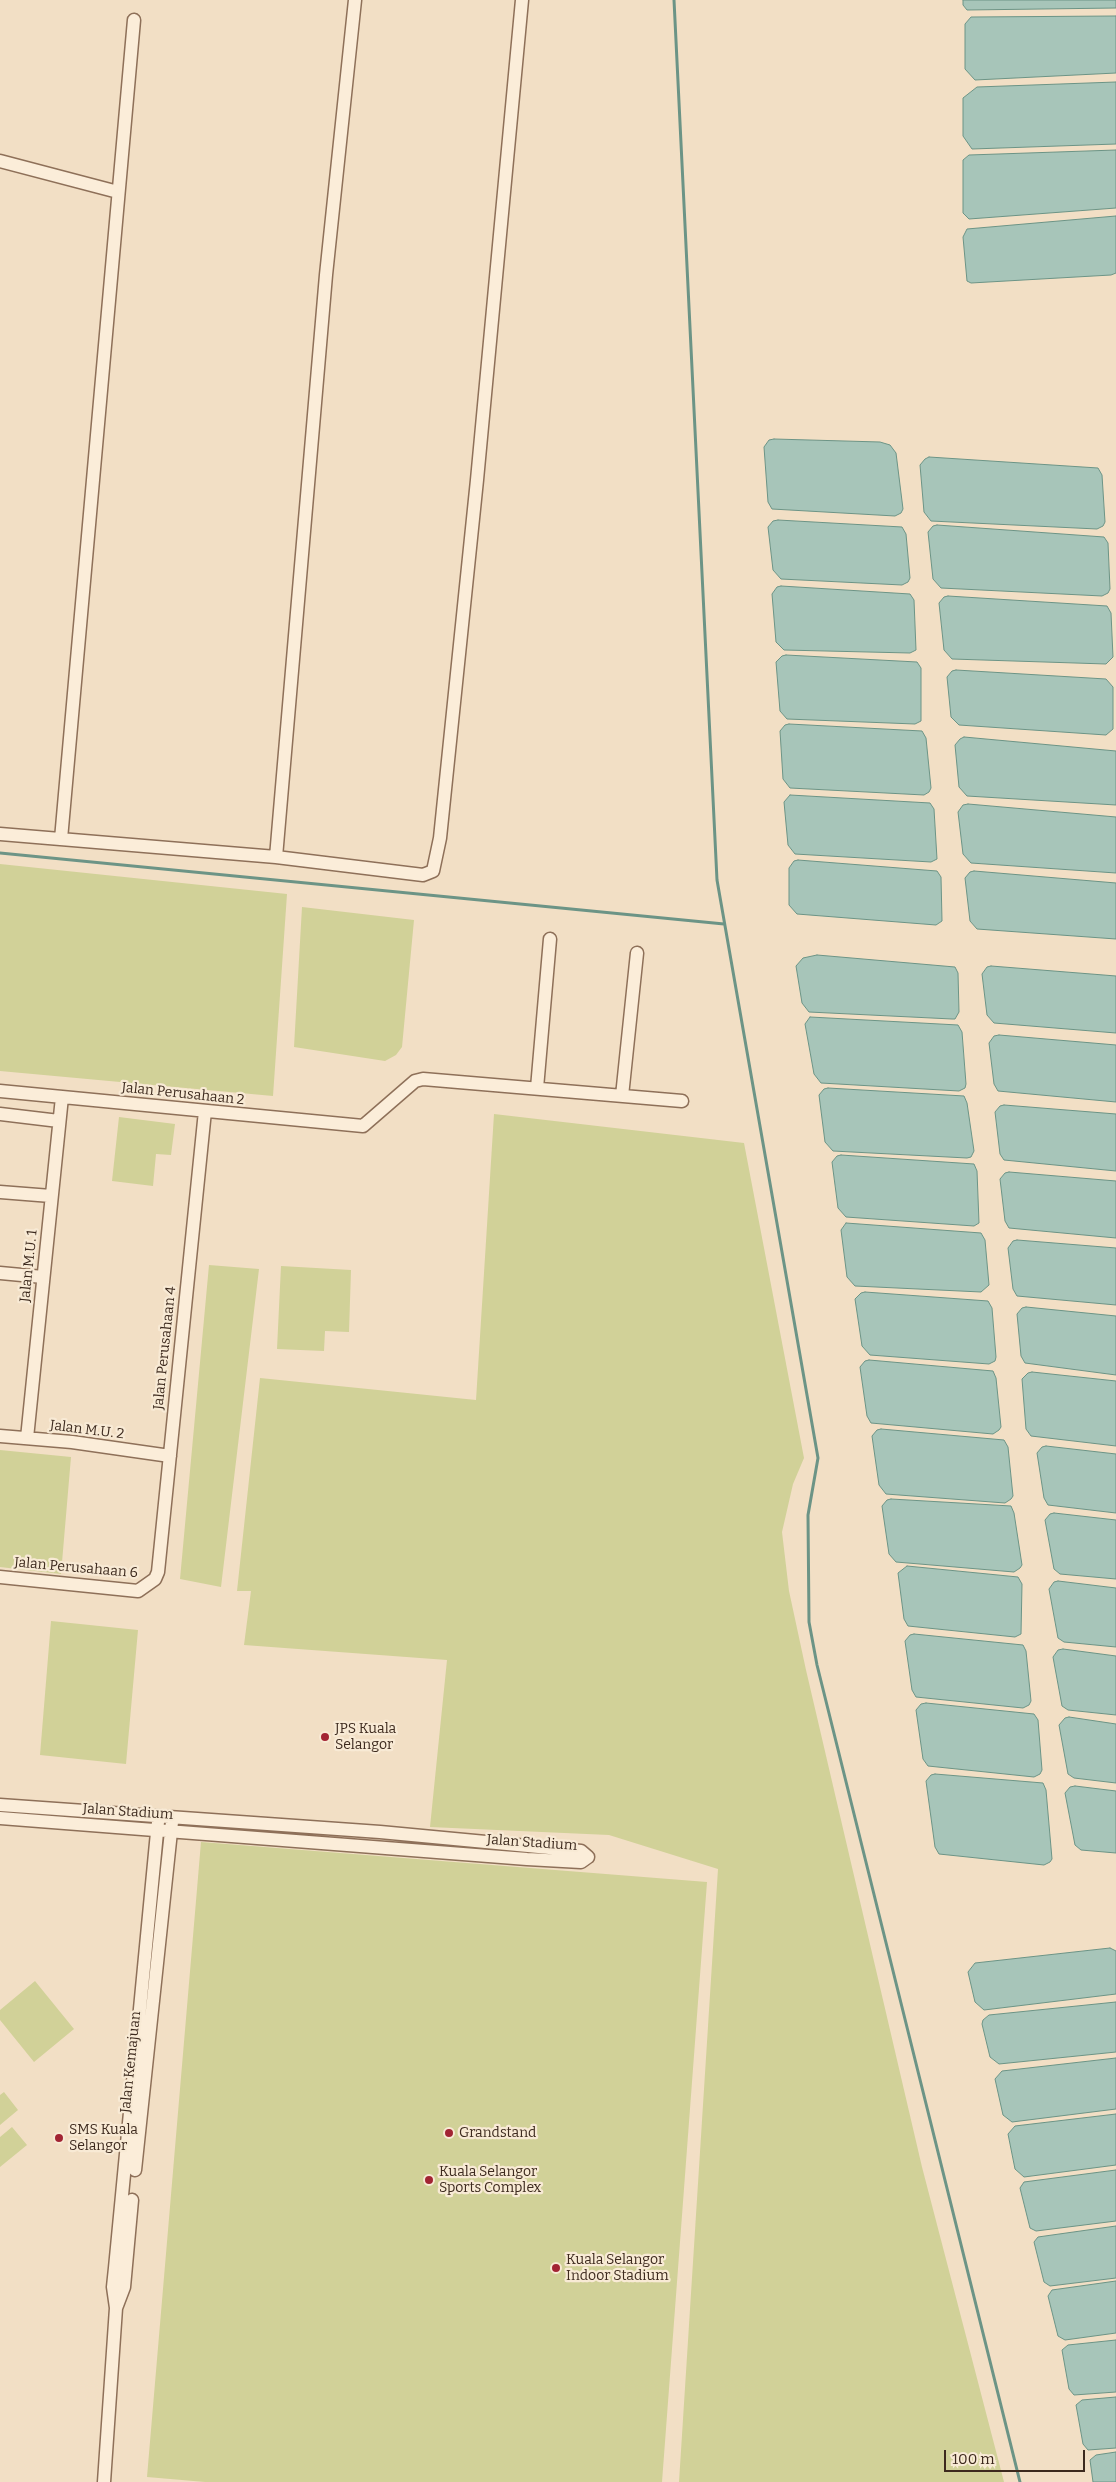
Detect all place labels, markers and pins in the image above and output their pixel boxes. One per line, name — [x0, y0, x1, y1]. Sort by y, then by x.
place label: JPS Kuala Selangor — [335, 1721, 396, 1754]
marker: JPS Kuala Selangor — [319, 1731, 331, 1743]
place label: SMS Kuala Selangor — [69, 2122, 138, 2154]
place label: Grandstand — [459, 2125, 536, 2141]
marker: Grandstand — [443, 2127, 455, 2139]
marker: SMS Kuala Selangor — [53, 2132, 65, 2144]
place label: Kuala Selangor Sports Complex — [439, 2164, 541, 2196]
marker: Kuala Selangor Sports Complex — [423, 2174, 435, 2186]
place label: Kuala Selangor Indoor Stadium — [566, 2252, 668, 2284]
marker: Kuala Selangor Indoor Stadium — [550, 2262, 562, 2274]

